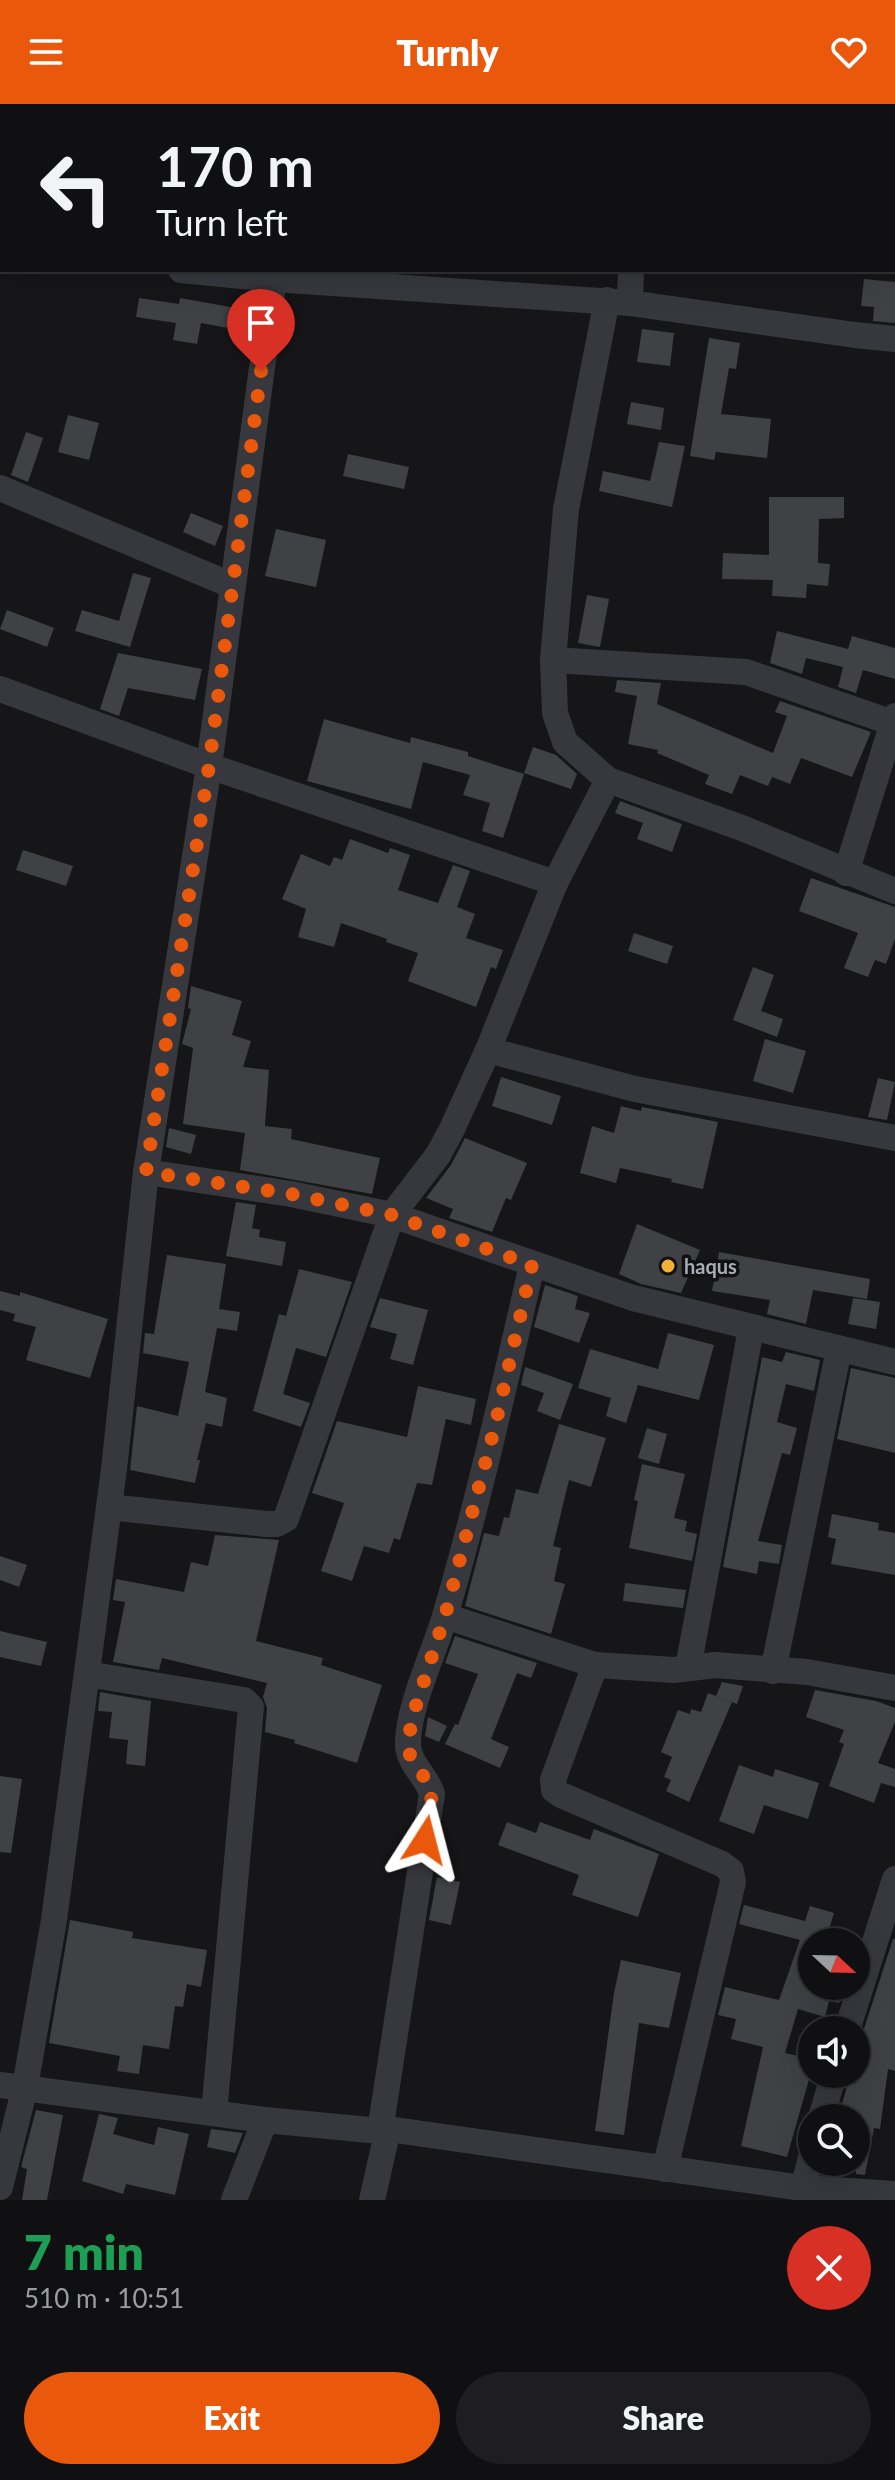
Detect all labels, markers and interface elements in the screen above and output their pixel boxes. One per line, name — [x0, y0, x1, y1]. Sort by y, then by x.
icon: menu — [24, 30, 68, 74]
text: Turnly — [396, 30, 499, 74]
icon: heart — [827, 30, 871, 74]
text: 170 m — [156, 132, 314, 199]
icon: left — [24, 136, 128, 240]
text: Turn left — [156, 200, 288, 244]
pin — [227, 289, 295, 371]
icon: arrive — [239, 301, 283, 345]
place label: haqus — [684, 1254, 737, 1278]
marker: haqus — [659, 1257, 677, 1275]
position arrow — [383, 1798, 467, 1882]
north arrow — [798, 1928, 870, 2000]
map controls — [798, 1928, 870, 2176]
button: sound — [798, 2016, 870, 2088]
button: search — [798, 2104, 870, 2176]
text: 7 min — [24, 2223, 144, 2280]
button: close — [787, 2226, 871, 2310]
text: 510 m · 10:51 — [24, 2282, 184, 2314]
button: Exit — [24, 2372, 440, 2464]
button: Share — [456, 2372, 871, 2464]

